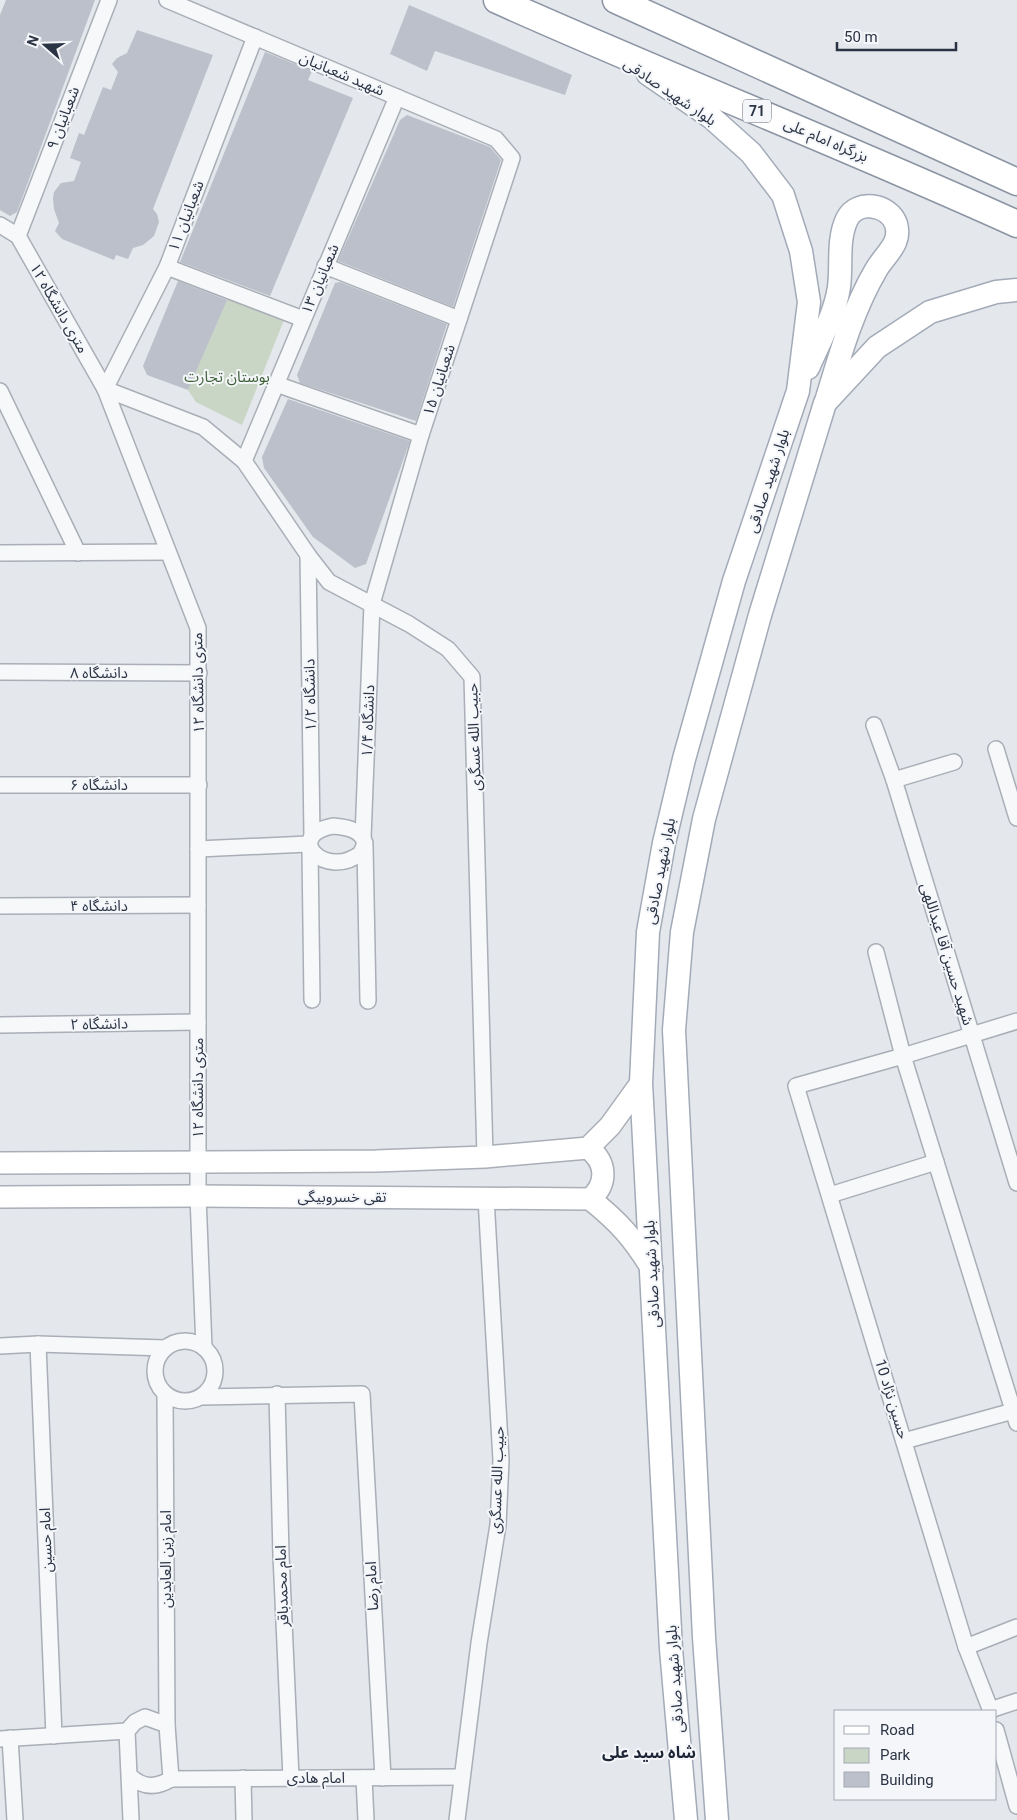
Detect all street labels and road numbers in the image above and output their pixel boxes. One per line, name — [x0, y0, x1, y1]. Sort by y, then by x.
street label: شهید شعبانیان — [297, 48, 387, 100]
street label: بلوار شهید صادقی — [620, 54, 720, 130]
street label: شعبانیان ۹ — [43, 84, 83, 152]
road number: 71 — [743, 100, 771, 122]
street label: بزرگراه امام علی — [780, 114, 871, 168]
street label: شعبانیان ۱۱ — [164, 178, 208, 254]
street label: شعبانیان ۱۳ — [297, 241, 343, 317]
street label: ۱۲ متری دانشگاه — [26, 260, 92, 356]
street label: شعبانیان ۱۵ — [419, 342, 459, 418]
street label: بلوار شهید صادقی — [743, 427, 793, 535]
street label: ۱۲ متری دانشگاه — [188, 632, 208, 734]
street label: دانشگاه ۱/۲ — [300, 659, 320, 731]
street label: دانشگاه ۸ — [70, 664, 128, 682]
street label: حبیب الله عسگری — [463, 683, 485, 791]
street label: دانشگاه ۱/۴ — [358, 684, 378, 758]
street label: دانشگاه ۶ — [70, 776, 128, 794]
street label: بلوار شهید صادقی — [641, 816, 679, 926]
street label: شهید حسین آقا عبداللهی — [917, 881, 977, 1028]
street label: دانشگاه ۴ — [70, 897, 128, 915]
street label: دانشگاه ۲ — [70, 1014, 128, 1034]
street label: ۱۲ متری دانشگاه — [189, 1038, 207, 1139]
street label: تقی خسروبیگی — [297, 1188, 387, 1206]
street label: بلوار شهید صادقی — [640, 1220, 664, 1328]
street label: حسین نژاد 10 — [871, 1357, 913, 1441]
street label: حبیب الله عسگری — [486, 1426, 508, 1534]
street label: امام حسین — [36, 1507, 58, 1573]
street label: امام زین العابدین — [157, 1510, 177, 1608]
street label: امام محمدباقر — [272, 1545, 294, 1628]
street label: امام رضا — [362, 1561, 384, 1611]
street label: بلوار شهید صادقی — [662, 1625, 688, 1733]
street label: امام هادی — [287, 1769, 345, 1789]

